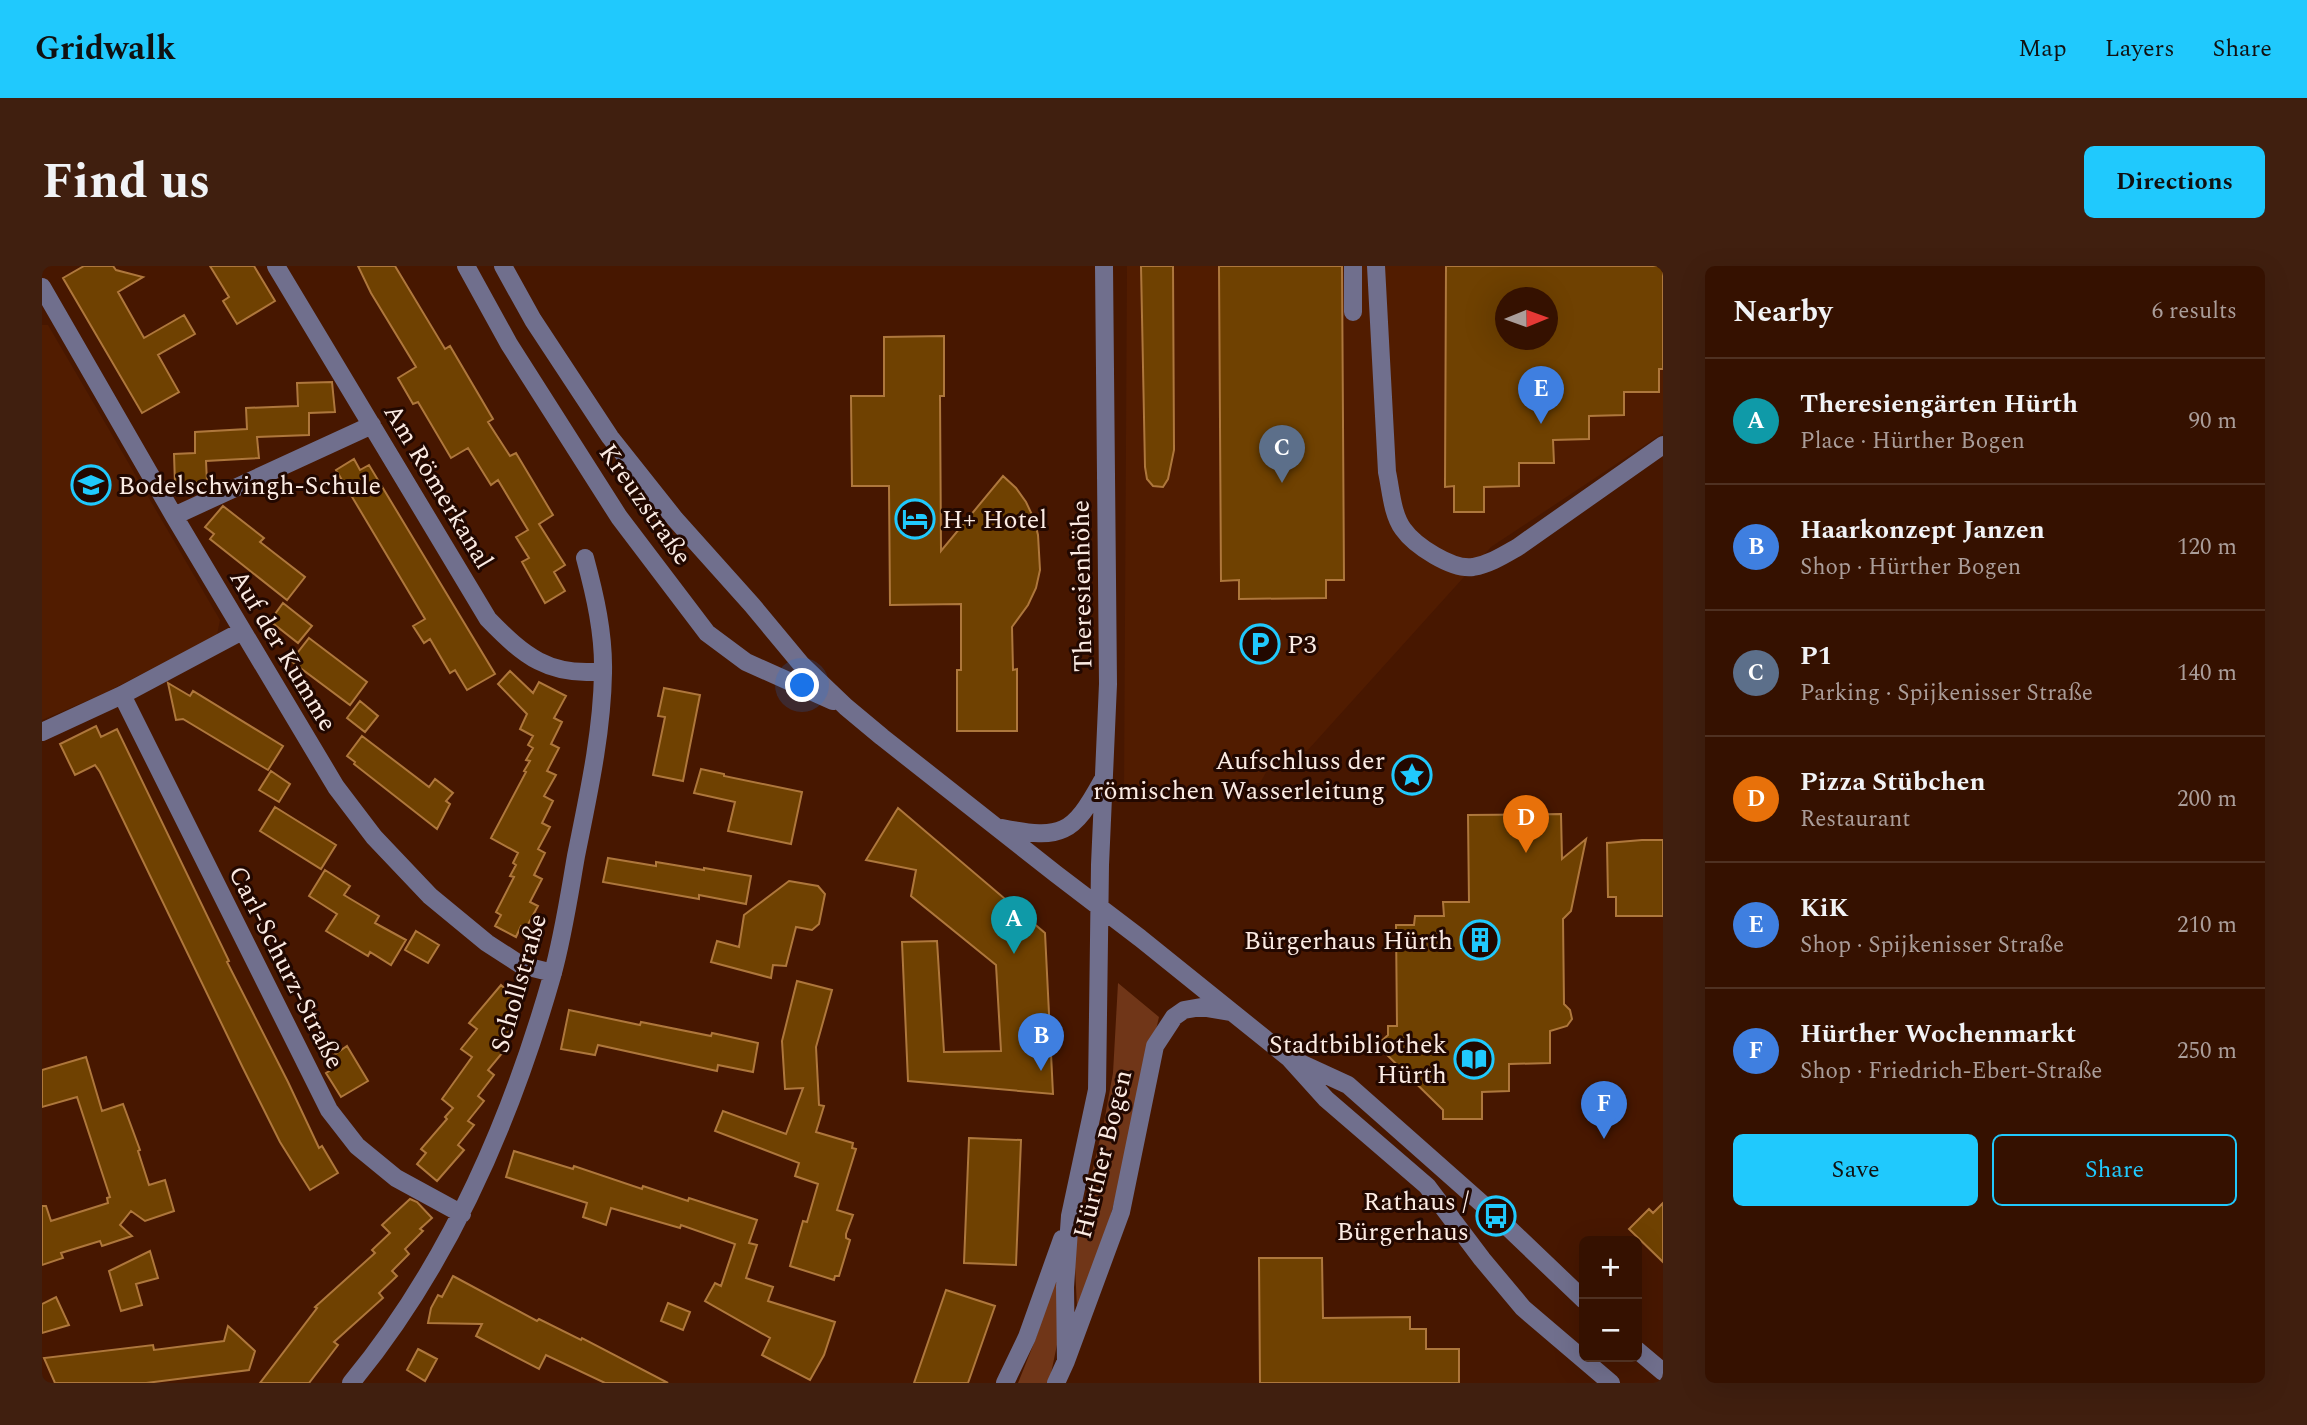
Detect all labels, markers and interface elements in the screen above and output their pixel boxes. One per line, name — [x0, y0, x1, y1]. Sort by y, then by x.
text: Gridwalk — [35, 24, 176, 74]
text: Map — [2018, 31, 2067, 67]
text: Layers — [2105, 31, 2175, 67]
text: Share — [2213, 31, 2272, 67]
text: Find us — [42, 145, 210, 220]
button: Directions — [2084, 146, 2265, 218]
north arrow — [1495, 287, 1558, 350]
text: Nearby — [1733, 289, 1832, 335]
text: 6 results — [2152, 294, 2237, 329]
pin: E — [1518, 366, 1564, 424]
text: Theresiengärten Hürth — [1800, 384, 2078, 424]
street label: Am Römerkanal — [373, 396, 503, 577]
text: A — [1747, 404, 1765, 439]
text: 90 m — [2188, 404, 2237, 439]
text: Place · Hürther Bogen — [1800, 424, 2025, 459]
pin: C — [1259, 425, 1305, 483]
street label: Kreuzstraße — [588, 435, 702, 574]
school or university icon: Bodelschwingh-Schule — [70, 464, 112, 506]
place label: Bodelschwingh-Schule — [118, 466, 381, 506]
hotel icon: H+ Hotel — [894, 498, 936, 540]
place label: H+ Hotel — [942, 500, 1047, 540]
street label: Theresienhöhe — [1061, 500, 1103, 672]
text: Haarkonzept Janzen — [1800, 510, 2045, 550]
text: B — [1748, 530, 1764, 565]
text: 120 m — [2177, 530, 2237, 565]
text: Shop · Hürther Bogen — [1800, 550, 2021, 585]
street label: Auf der Kumme — [219, 562, 347, 739]
parking icon: P3 — [1239, 623, 1281, 665]
place label: P3 — [1287, 625, 1317, 665]
text: P1 — [1800, 636, 1832, 676]
text: C — [1748, 656, 1764, 691]
text: 140 m — [2177, 656, 2237, 691]
your location — [785, 668, 819, 702]
text: Parking · Spijkenisser Straße — [1800, 676, 2093, 711]
place label: Aufschluss der römischen Wasserleitung — [1093, 741, 1385, 811]
place icon: Aufschluss der römischen Wasserleitung — [1391, 754, 1433, 796]
text: Pizza Stübchen — [1800, 762, 1986, 802]
text: D — [1747, 782, 1765, 817]
text: 200 m — [2177, 782, 2237, 817]
pin: D — [1503, 795, 1549, 853]
text: Restaurant — [1800, 802, 1910, 837]
street label: Carl-Schurz-Straße — [218, 859, 355, 1076]
text: KiK — [1800, 888, 1849, 928]
pin: A — [991, 896, 1037, 954]
text: E — [1748, 908, 1764, 943]
text: 210 m — [2177, 908, 2237, 943]
street label: Schollstraße — [480, 909, 558, 1058]
building icon: Bürgerhaus Hürth — [1459, 919, 1501, 961]
place label: Bürgerhaus Hürth — [1244, 921, 1453, 961]
text: Shop · Spijkenisser Straße — [1800, 928, 2064, 963]
pin: B — [1018, 1013, 1064, 1071]
text: Hürther Wochenmarkt — [1800, 1014, 2076, 1054]
place label: Stadtbibliothek Hürth — [1269, 1025, 1447, 1095]
text: F — [1749, 1034, 1763, 1069]
text: 250 m — [2177, 1034, 2237, 1069]
library icon: Stadtbibliothek Hürth — [1453, 1038, 1495, 1080]
text: Shop · Friedrich-Ebert-Straße — [1800, 1054, 2102, 1089]
street label: Hürther Bogen — [1063, 1066, 1143, 1243]
pin: F — [1581, 1081, 1627, 1139]
button: Save — [1733, 1134, 1978, 1206]
button: Share — [1992, 1134, 2237, 1206]
place label: Rathaus / Bürgerhaus — [1337, 1182, 1469, 1252]
bus stop icon: Rathaus / Bürgerhaus — [1475, 1195, 1517, 1237]
map controls — [1579, 1236, 1642, 1362]
button: + — [1579, 1236, 1642, 1299]
button: − — [1579, 1299, 1642, 1362]

